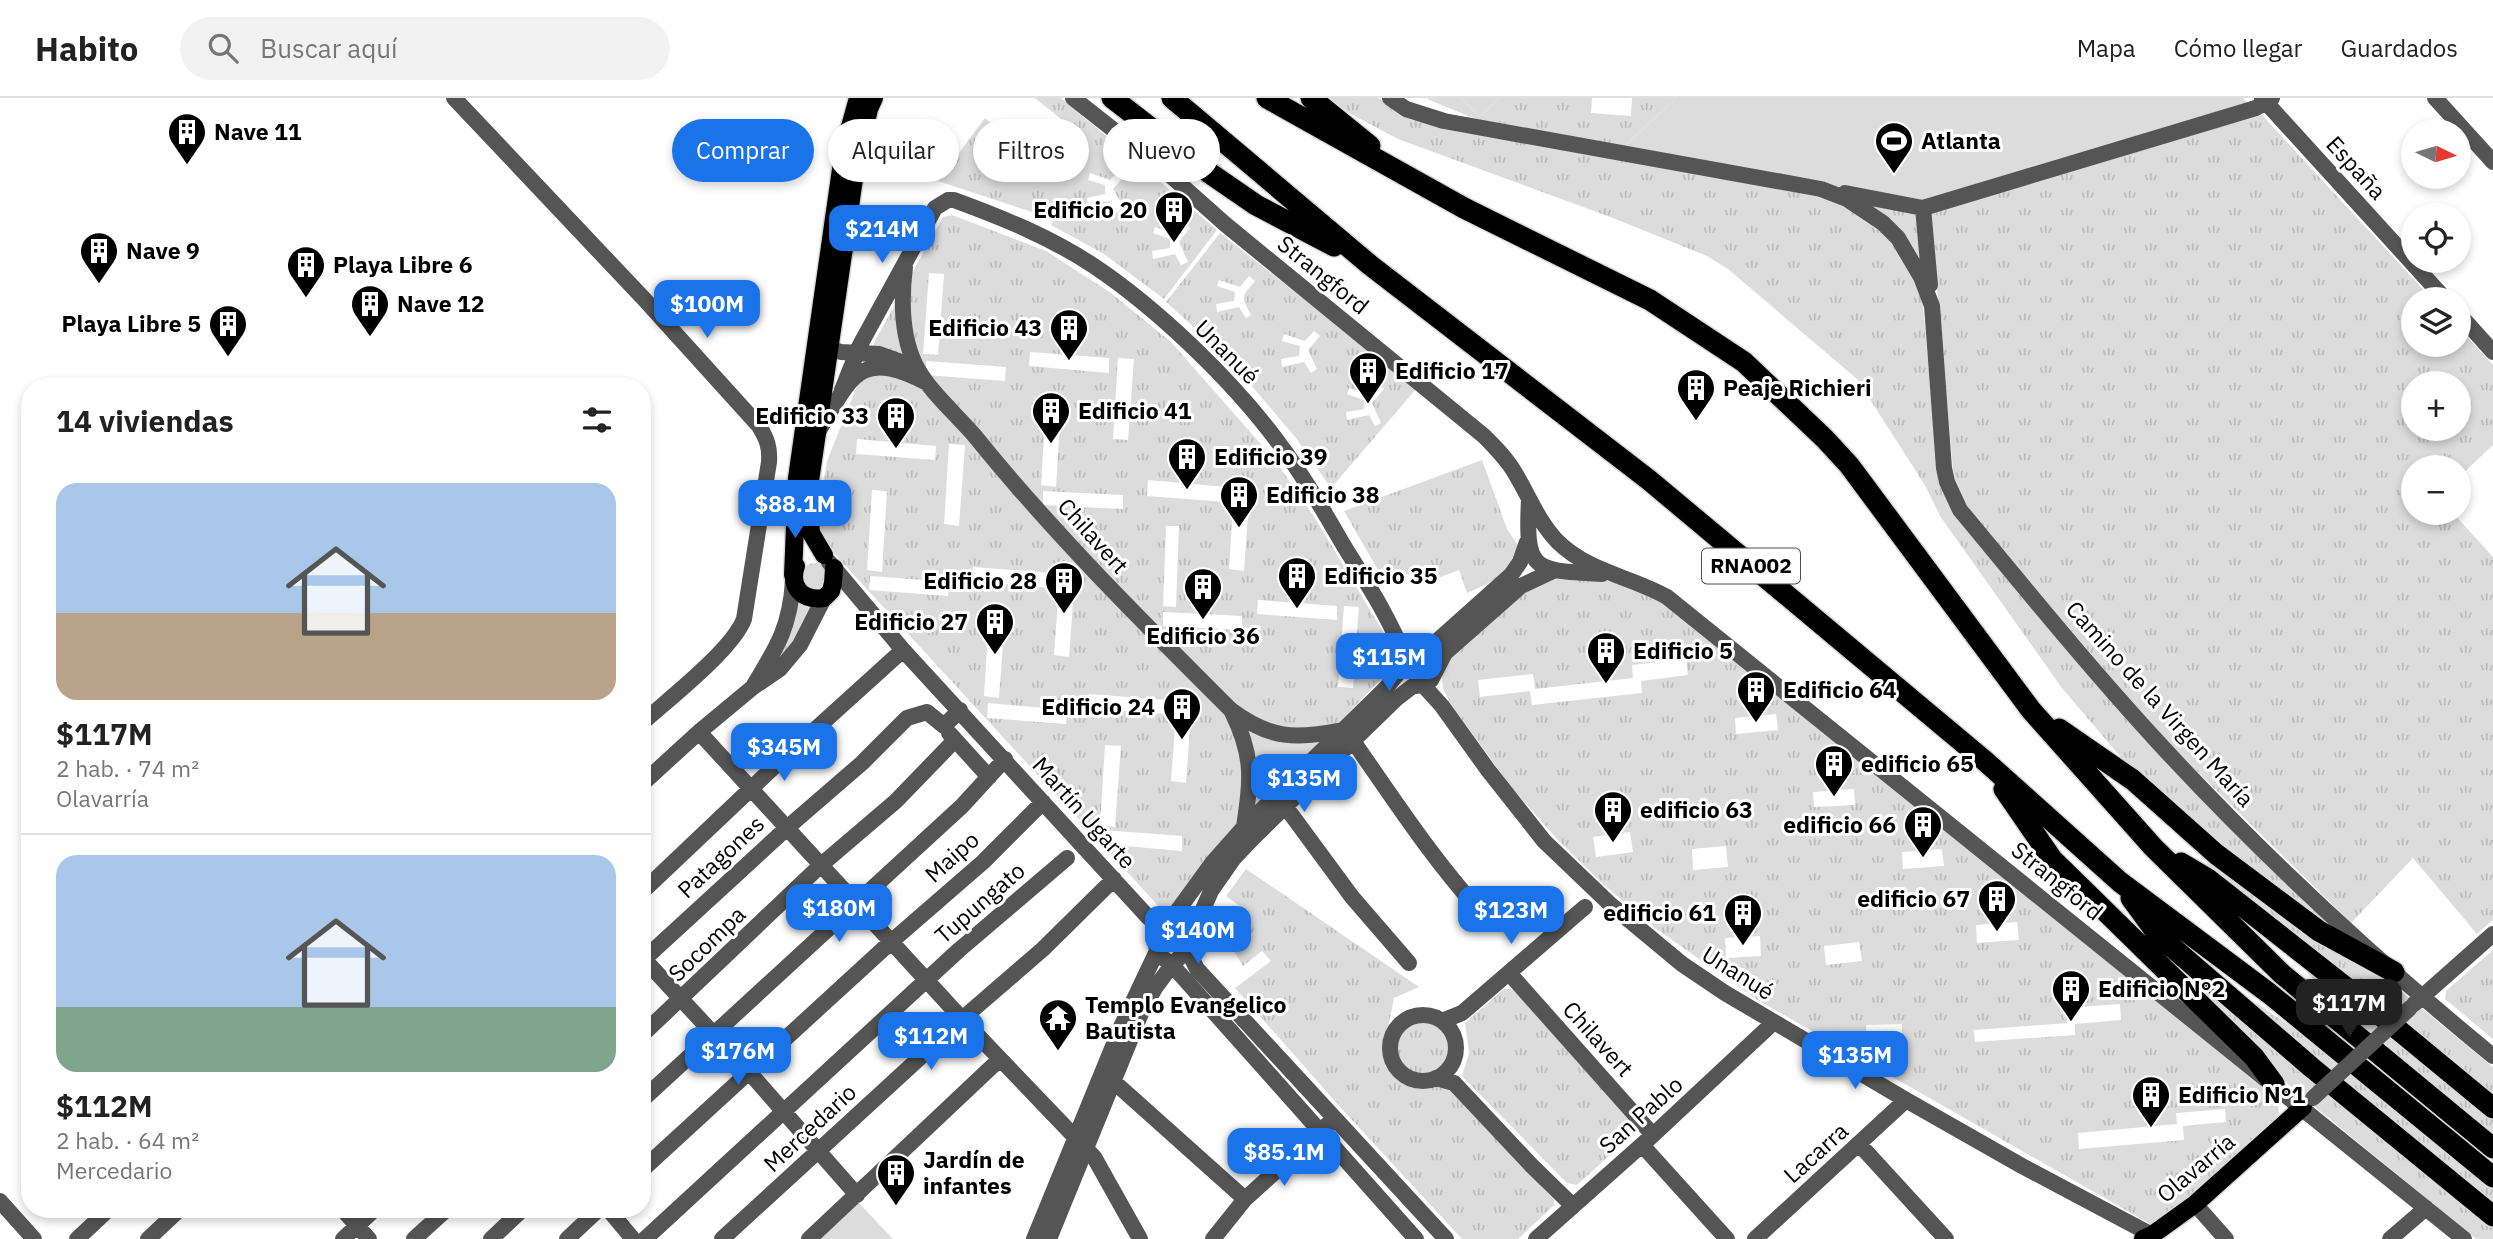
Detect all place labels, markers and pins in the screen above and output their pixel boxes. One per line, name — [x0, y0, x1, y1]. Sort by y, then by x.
building icon: Nave 11 — [166, 111, 208, 166]
place label: Nave 11 — [214, 116, 302, 146]
sports icon: Atlanta — [1873, 120, 1915, 175]
place label: Atlanta — [1921, 125, 2001, 155]
building icon: Edificio 20 — [1153, 189, 1195, 244]
place label: Edificio 20 — [1033, 194, 1147, 224]
pin: $214M — [833, 206, 931, 265]
building icon: Nave 9 — [78, 230, 120, 285]
place label: Nave 9 — [126, 235, 200, 265]
building icon: Playa Libre 6 — [285, 244, 327, 299]
place label: Playa Libre 6 — [333, 249, 473, 279]
pin: $100M — [658, 280, 756, 340]
building icon: Nave 12 — [349, 283, 391, 338]
place label: Nave 12 — [397, 288, 485, 318]
building icon: Playa Libre 5 — [207, 303, 249, 358]
building icon: Edificio 43 — [1048, 307, 1090, 362]
place label: Playa Libre 5 — [62, 308, 201, 338]
place label: Edificio 43 — [928, 312, 1042, 342]
building icon: Edificio 17 — [1347, 350, 1389, 405]
place label: Edificio 17 — [1395, 355, 1509, 385]
building icon: Peaje Richieri — [1675, 367, 1717, 422]
place label: Peaje Richieri — [1723, 372, 1872, 402]
building icon: Edificio 41 — [1030, 390, 1072, 445]
building icon: Edificio 33 — [875, 395, 917, 450]
place label: Edificio 41 — [1078, 395, 1192, 425]
place label: Edificio 33 — [755, 400, 869, 430]
building icon: Edificio 39 — [1166, 436, 1208, 491]
place label: Edificio 39 — [1214, 441, 1328, 471]
building icon: Edificio 38 — [1218, 474, 1260, 529]
place label: Edificio 38 — [1266, 479, 1380, 509]
pin: $88.1M — [738, 480, 852, 540]
building icon: Edificio 35 — [1276, 555, 1318, 610]
building icon: Edificio 28 — [1043, 560, 1085, 615]
place label: Edificio 35 — [1324, 560, 1438, 590]
place label: Edificio 28 — [923, 565, 1037, 595]
building icon: Edificio 36 — [1182, 566, 1224, 621]
building icon: Edificio 27 — [974, 601, 1016, 656]
place label: Edificio 27 — [854, 606, 968, 636]
place label: Edificio 36 — [1146, 620, 1260, 650]
building icon: Edificio 5 — [1585, 630, 1627, 685]
pin: $115M — [1340, 634, 1438, 693]
place label: Edificio 5 — [1633, 635, 1733, 665]
building icon: Edificio 64 — [1735, 669, 1777, 724]
place label: Edificio 64 — [1783, 674, 1897, 704]
building icon: Edificio 24 — [1161, 686, 1203, 741]
place label: Edificio 24 — [1041, 691, 1155, 721]
pin: $345M — [735, 724, 833, 783]
building icon: edificio 65 — [1813, 743, 1855, 798]
place label: edificio 65 — [1861, 748, 1974, 778]
pin: $135M — [1255, 754, 1353, 814]
building icon: edificio 63 — [1592, 789, 1634, 844]
place label: edificio 63 — [1640, 794, 1753, 824]
building icon: edificio 66 — [1902, 804, 1944, 859]
place label: edificio 66 — [1783, 809, 1896, 839]
building icon: edificio 67 — [1976, 878, 2018, 933]
place label: edificio 67 — [1857, 883, 1970, 913]
pin: $180M — [790, 884, 888, 944]
pin: $123M — [1462, 886, 1560, 946]
building icon: edificio 61 — [1722, 892, 1764, 947]
place label: edificio 61 — [1603, 897, 1716, 927]
pin: $140M — [1149, 906, 1247, 966]
building icon: Edificio N°2 — [2050, 968, 2092, 1023]
place label: Edificio N°2 — [2098, 973, 2225, 1003]
pin: $117M — [2300, 979, 2398, 1039]
place label: Templo Evangelico Bautista — [1085, 989, 1287, 1045]
temple icon: Templo Evangelico Bautista — [1037, 997, 1079, 1052]
pin: $112M — [882, 1012, 980, 1072]
pin: $176M — [689, 1028, 787, 1087]
pin: $135M — [1806, 1032, 1904, 1091]
building icon: Edificio N°1 — [2130, 1074, 2172, 1129]
place label: Edificio N°1 — [2178, 1079, 2306, 1109]
pin: $85.1M — [1227, 1128, 1341, 1188]
place label: Jardín de infantes — [923, 1144, 1025, 1200]
building icon: Jardín de infantes — [875, 1152, 917, 1207]

